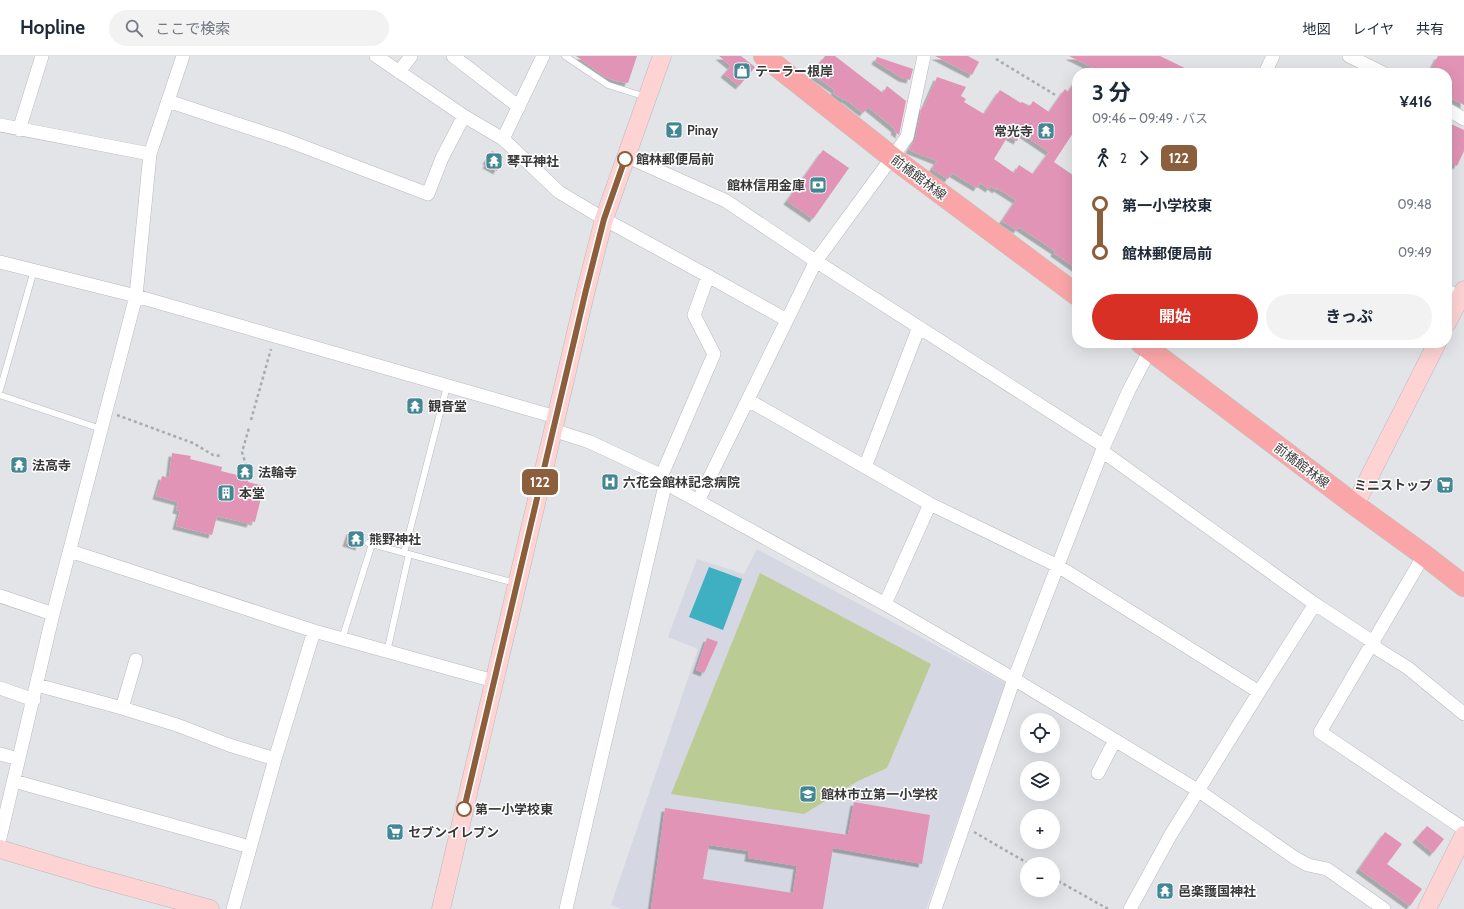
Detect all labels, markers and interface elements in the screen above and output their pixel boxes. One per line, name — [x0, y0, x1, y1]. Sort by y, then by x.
search box — [109, 10, 389, 46]
text: Hopline — [20, 16, 85, 39]
icon: search — [123, 17, 145, 39]
text: ここで検索 — [155, 20, 230, 38]
text: 地図 — [1302, 20, 1330, 38]
text: レイヤ — [1352, 20, 1394, 38]
text: 共有 — [1416, 20, 1444, 38]
shop icon: テーラー根岸 — [732, 61, 752, 81]
place label: テーラー根岸 — [755, 63, 833, 79]
text: 3 分 — [1092, 79, 1131, 106]
text: ¥416 — [1400, 93, 1432, 111]
text: 09:46 – 09:49 · バス — [1092, 110, 1208, 126]
bar icon: Pinay — [664, 120, 684, 140]
temple icon: 常光寺 — [1036, 121, 1056, 141]
place label: Pinay — [687, 122, 718, 138]
place label: 常光寺 — [994, 123, 1033, 139]
icon: walk — [1092, 147, 1114, 169]
icon: forward — [1133, 147, 1155, 169]
text: 122 — [1169, 149, 1189, 167]
text: 2 — [1120, 150, 1127, 166]
temple icon: 琴平神社 — [484, 151, 504, 171]
marker: 館林郵便局前 — [617, 151, 633, 167]
place label: 館林郵便局前 — [636, 151, 714, 167]
street label: 前橋館林線 — [888, 151, 950, 203]
place label: 琴平神社 — [507, 153, 559, 169]
bank icon: 館林信用金庫 — [808, 175, 828, 195]
place label: 館林信用金庫 — [727, 177, 805, 193]
text: 09:48 — [1397, 196, 1432, 212]
text: 第一小学校東 — [1122, 197, 1212, 215]
text: 09:49 — [1398, 244, 1432, 260]
text: 館林郵便局前 — [1122, 245, 1212, 263]
button: 開始 — [1092, 294, 1258, 340]
button: きっぷ — [1266, 294, 1432, 340]
temple icon: 観音堂 — [405, 396, 425, 416]
place label: 観音堂 — [428, 398, 467, 414]
street label: 前橋館林線 — [1271, 439, 1333, 491]
temple icon: 法高寺 — [9, 455, 29, 475]
place label: 法高寺 — [32, 457, 71, 473]
temple icon: 法輪寺 — [235, 462, 255, 482]
place label: 法輪寺 — [258, 464, 297, 480]
line badge: 122 — [517, 469, 563, 495]
hospital icon: 六花会館林記念病院 — [600, 472, 620, 492]
text: 122 — [530, 473, 550, 491]
place label: 六花会館林記念病院 — [623, 474, 740, 490]
supermarket icon: ミニストップ — [1435, 475, 1455, 495]
place label: ミニストップ — [1354, 477, 1432, 493]
building icon: 本堂 — [216, 483, 236, 503]
place label: 本堂 — [239, 485, 265, 501]
temple icon: 熊野神社 — [346, 529, 366, 549]
place label: 熊野神社 — [369, 531, 421, 547]
map controls — [1020, 713, 1060, 897]
button: locate — [1020, 713, 1060, 753]
button: layers — [1020, 761, 1060, 801]
school or university icon: 館林市立第一小学校 — [798, 784, 818, 804]
place label: 館林市立第一小学校 — [821, 786, 938, 802]
marker: 第一小学校東 — [456, 801, 472, 817]
place label: 第一小学校東 — [475, 801, 553, 817]
button: + — [1020, 809, 1060, 849]
supermarket icon: セブンイレブン — [385, 822, 405, 842]
place label: セブンイレブン — [408, 824, 499, 840]
button: − — [1020, 857, 1060, 897]
temple icon: 邑楽護国神社 — [1155, 881, 1175, 901]
place label: 邑楽護国神社 — [1178, 883, 1256, 899]

